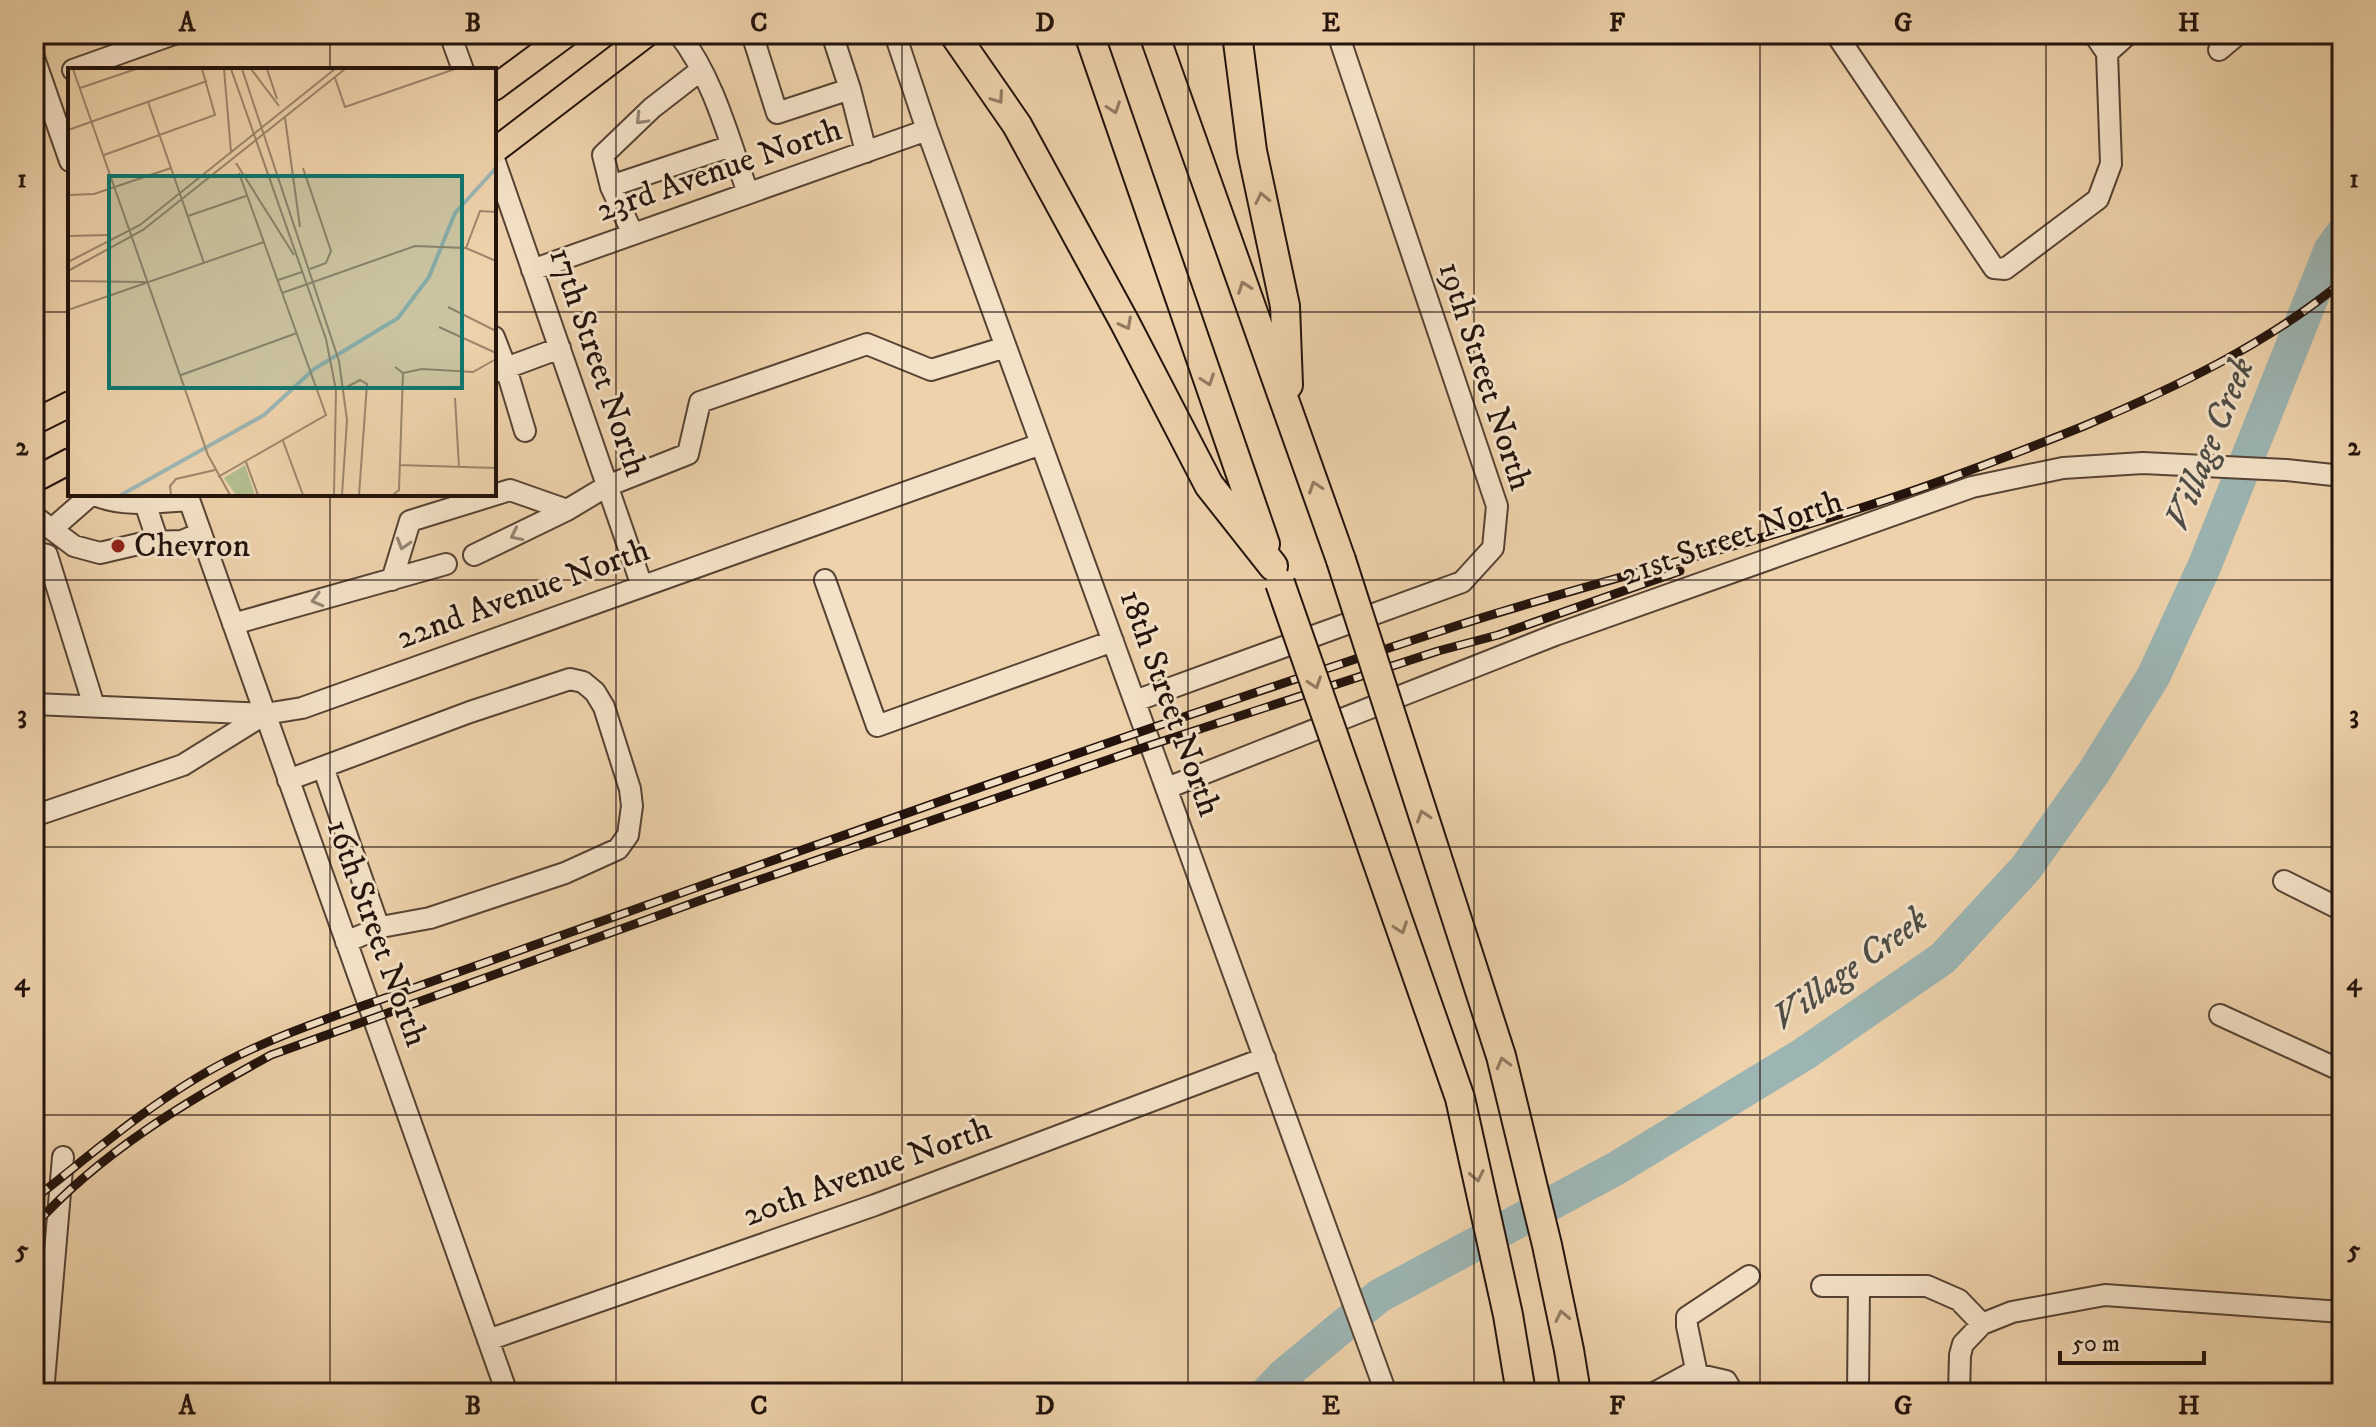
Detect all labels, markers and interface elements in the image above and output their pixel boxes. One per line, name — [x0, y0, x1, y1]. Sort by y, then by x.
text: A — [178, 7, 197, 40]
text: B — [465, 7, 481, 40]
text: C — [750, 7, 768, 40]
text: D — [1035, 7, 1055, 40]
text: E — [1322, 7, 1340, 40]
text: F — [1609, 7, 1626, 40]
text: G — [1894, 7, 1912, 40]
text: H — [2178, 7, 2200, 40]
inset map — [68, 68, 496, 496]
one-way arrow — [988, 89, 1003, 103]
one-way arrow — [1105, 100, 1121, 114]
street label: 23rd Avenue North — [591, 108, 847, 232]
one-way arrow — [636, 110, 650, 124]
text: 1 — [17, 163, 27, 196]
text: 1 — [2349, 163, 2359, 196]
one-way arrow — [1254, 192, 1271, 205]
street label: 17th Street North — [539, 242, 657, 482]
street label: 19th Street North — [1428, 256, 1542, 496]
one-way arrow — [1237, 281, 1254, 295]
one-way arrow — [1116, 316, 1131, 331]
water label: Village Creek — [2155, 351, 2265, 537]
one-way arrow — [1199, 372, 1215, 386]
text: 2 — [16, 431, 30, 464]
text: 2 — [2348, 431, 2362, 464]
one-way arrow — [1308, 480, 1324, 494]
street label: 21st Street North — [1616, 480, 1848, 596]
place label: Chevron — [134, 525, 251, 567]
one-way arrow — [510, 525, 525, 541]
street label: 22nd Avenue North — [391, 529, 655, 659]
marker: Chevron — [109, 537, 127, 555]
one-way arrow — [396, 537, 412, 551]
street label: 18th Street North — [1110, 584, 1231, 822]
one-way arrow — [311, 591, 325, 608]
one-way arrow — [1305, 675, 1321, 689]
text: 3 — [17, 699, 27, 732]
text: 3 — [2349, 699, 2359, 732]
one-way arrow — [1417, 809, 1433, 823]
street label: 16th Street North — [316, 814, 438, 1053]
water label: Village Creek — [1763, 897, 1937, 1041]
one-way arrow — [1391, 920, 1407, 934]
text: 4 — [15, 966, 31, 999]
text: 4 — [2347, 966, 2363, 999]
one-way arrow — [1495, 1057, 1512, 1071]
street label: 20th Avenue North — [737, 1108, 997, 1236]
one-way arrow — [1468, 1169, 1485, 1183]
text: 5 — [15, 1234, 29, 1267]
text: 5 — [2347, 1234, 2361, 1267]
one-way arrow — [1554, 1310, 1571, 1324]
scale bar — [2060, 1315, 2204, 1365]
text: 50 m — [2072, 1329, 2120, 1359]
text: A — [178, 1390, 197, 1423]
text: B — [465, 1390, 481, 1423]
text: C — [750, 1390, 768, 1423]
text: D — [1035, 1390, 1055, 1423]
text: E — [1322, 1390, 1340, 1423]
text: F — [1609, 1390, 1626, 1423]
text: G — [1894, 1390, 1912, 1423]
text: H — [2178, 1390, 2200, 1423]

